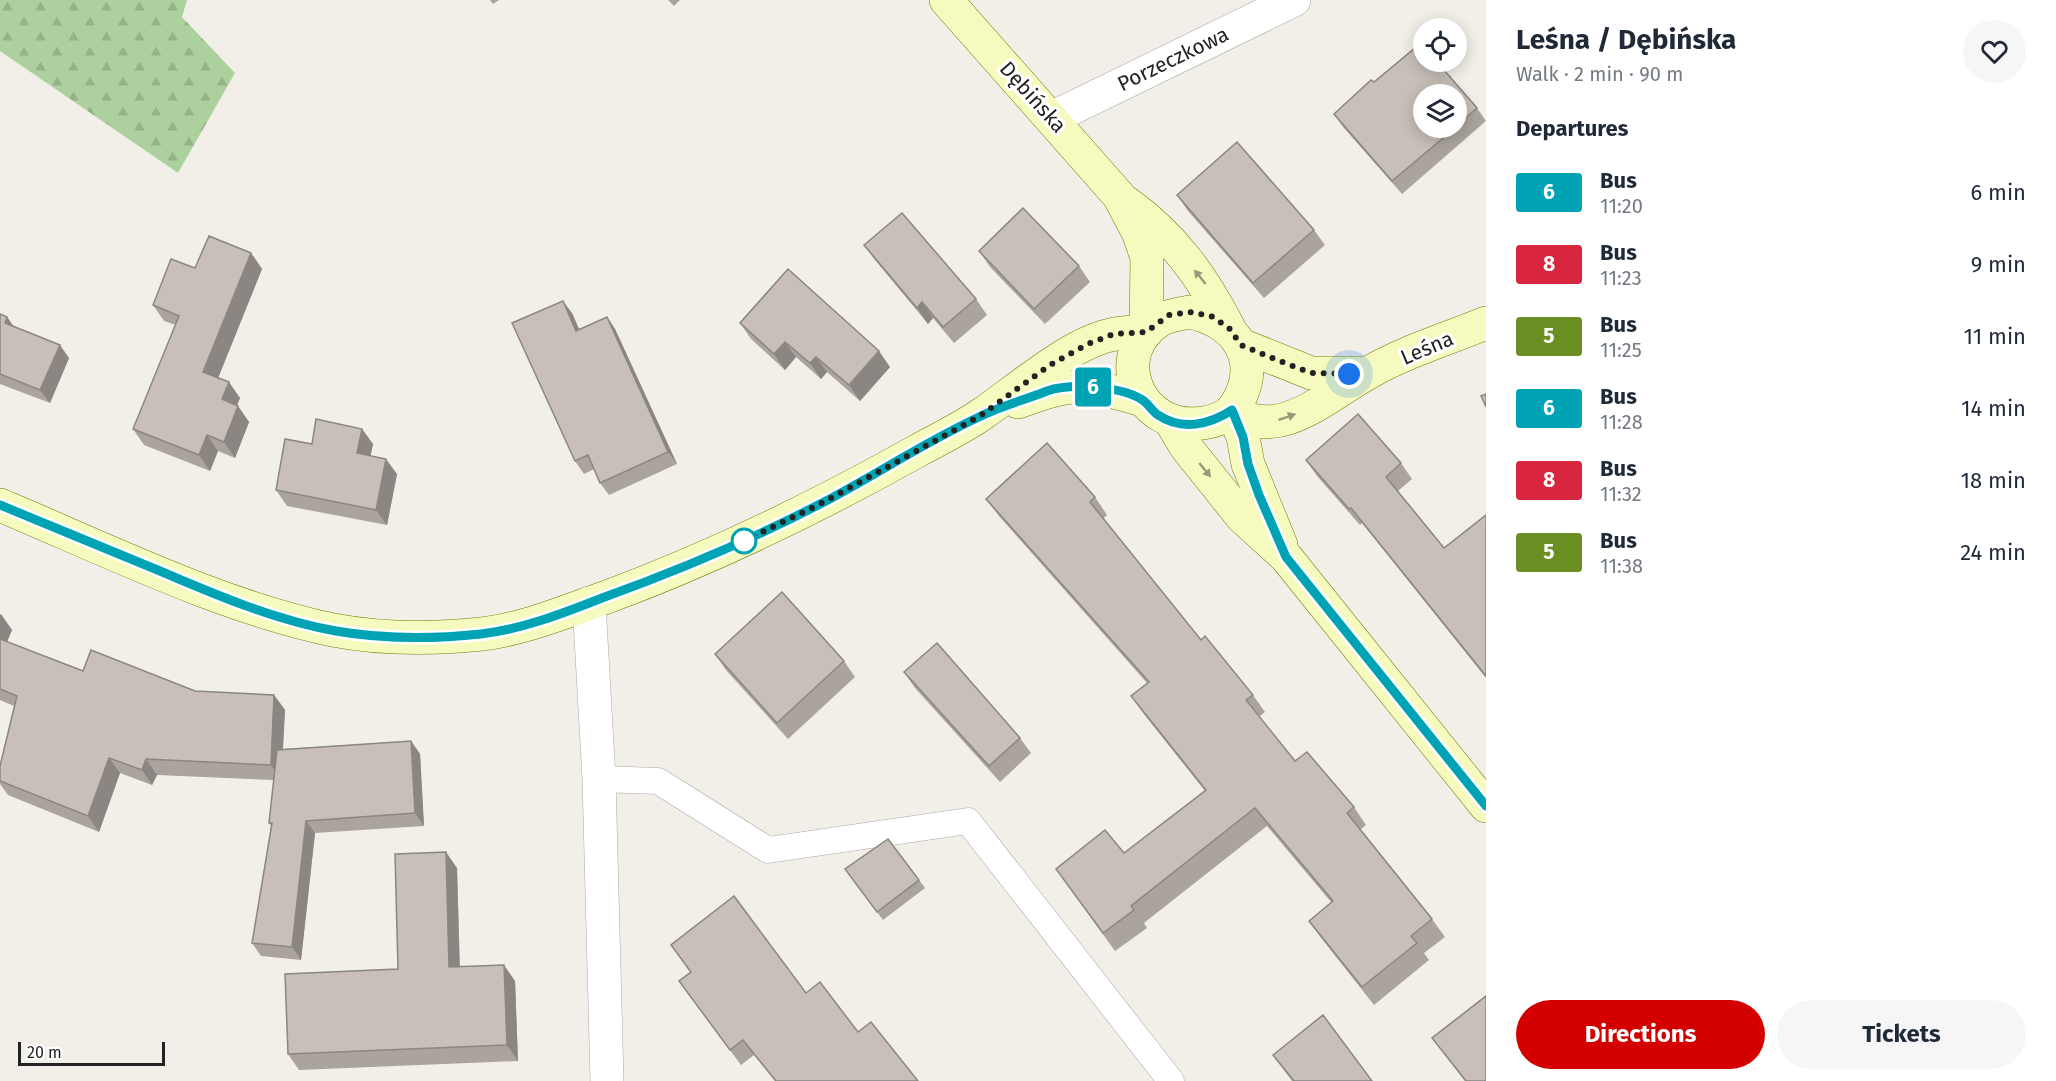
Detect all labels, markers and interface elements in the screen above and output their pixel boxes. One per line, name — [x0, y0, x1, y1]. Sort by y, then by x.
map controls — [1413, 18, 1467, 138]
button: locate — [1413, 18, 1467, 72]
button: heart — [1963, 20, 2026, 83]
street label: Porzeczkowa — [1113, 21, 1233, 97]
text: Leśna / Dębińska — [1516, 23, 1736, 56]
street label: Dębińska — [994, 56, 1072, 138]
text: Walk · 2 min · 90 m — [1516, 62, 1683, 86]
button: layers — [1413, 84, 1467, 138]
text: Departures — [1516, 115, 1628, 142]
text: Bus — [1600, 167, 1637, 194]
text: 6 — [1543, 179, 1555, 205]
text: 6 min — [1970, 179, 2026, 206]
text: 11:20 — [1600, 194, 1643, 218]
text: Bus — [1600, 239, 1637, 266]
text: 8 — [1543, 251, 1555, 277]
text: 9 min — [1971, 251, 2026, 278]
text: 11:23 — [1600, 266, 1642, 290]
one-way arrow — [1194, 270, 1207, 285]
text: Bus — [1600, 311, 1637, 338]
text: 5 — [1543, 323, 1555, 349]
text: 11 min — [1963, 323, 2026, 350]
street label: Leśna — [1397, 325, 1457, 371]
text: 11:25 — [1600, 338, 1642, 362]
your location — [1334, 359, 1364, 389]
line badge: 6 — [1074, 368, 1112, 406]
text: 6 — [1087, 374, 1099, 400]
text: Bus — [1600, 383, 1637, 410]
text: 6 — [1543, 395, 1555, 421]
text: 14 min — [1961, 395, 2026, 422]
text: 11:28 — [1600, 410, 1643, 434]
one-way arrow — [1278, 412, 1296, 421]
text: Bus — [1600, 455, 1637, 482]
one-way arrow — [1198, 462, 1210, 477]
text: 8 — [1543, 467, 1555, 493]
text: 18 min — [1961, 467, 2026, 494]
text: 11:32 — [1600, 482, 1642, 506]
text: Bus — [1600, 527, 1637, 554]
unlabelled marker — [731, 528, 757, 554]
text: 5 — [1543, 539, 1555, 565]
text: 24 min — [1960, 539, 2026, 566]
text: 11:38 — [1600, 554, 1643, 578]
button: Directions — [1516, 1000, 1765, 1069]
button: Tickets — [1777, 1000, 2026, 1069]
scale bar — [18, 1039, 165, 1066]
text: 20 m — [27, 1043, 62, 1062]

